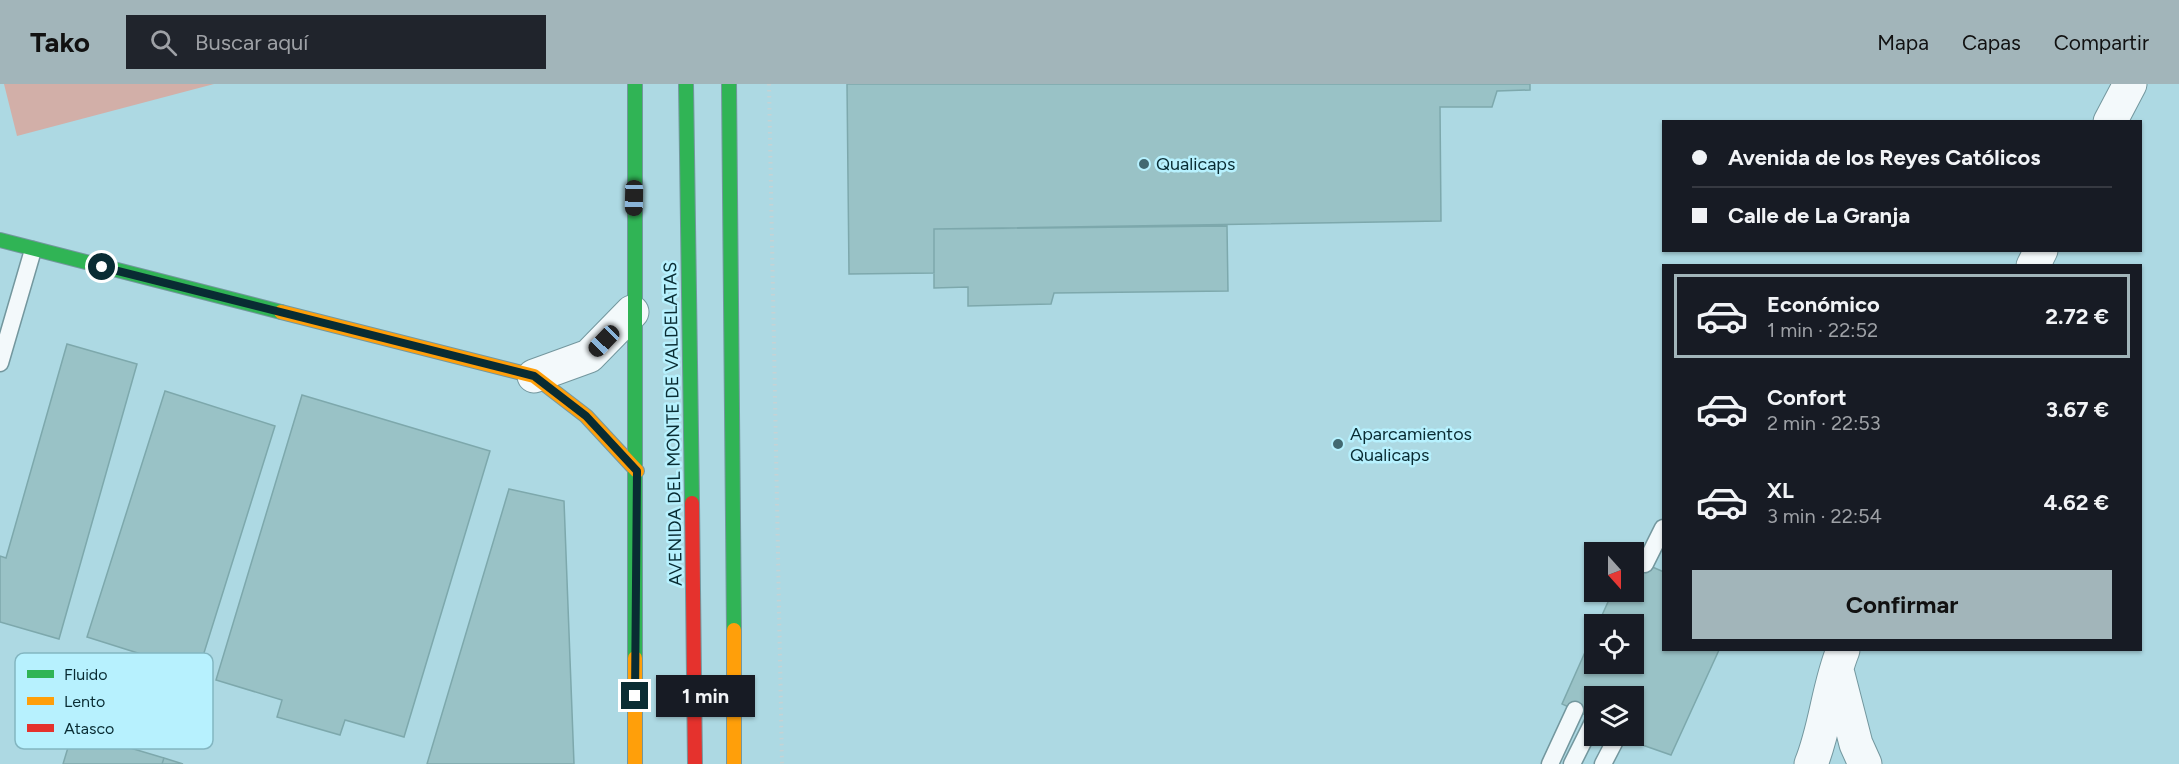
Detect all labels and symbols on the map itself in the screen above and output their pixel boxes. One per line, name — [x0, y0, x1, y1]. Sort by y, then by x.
place label: Qualicaps — [1156, 153, 1235, 175]
marker: Qualicaps — [1137, 157, 1151, 171]
car — [625, 180, 643, 216]
route start — [88, 253, 115, 280]
street label: AVENIDA DEL MONTE DE VALDELATAS — [659, 262, 687, 586]
car — [585, 322, 623, 360]
place label: Aparcamientos Qualicaps — [1350, 423, 1472, 466]
marker: Aparcamientos Qualicaps — [1331, 437, 1345, 451]
north arrow — [1584, 542, 1644, 602]
legend — [15, 653, 213, 749]
text: Fluido — [64, 665, 108, 684]
callout: 1 min — [656, 675, 755, 717]
route end — [621, 682, 648, 709]
text: Lento — [64, 692, 105, 711]
text: Atasco — [64, 719, 114, 738]

